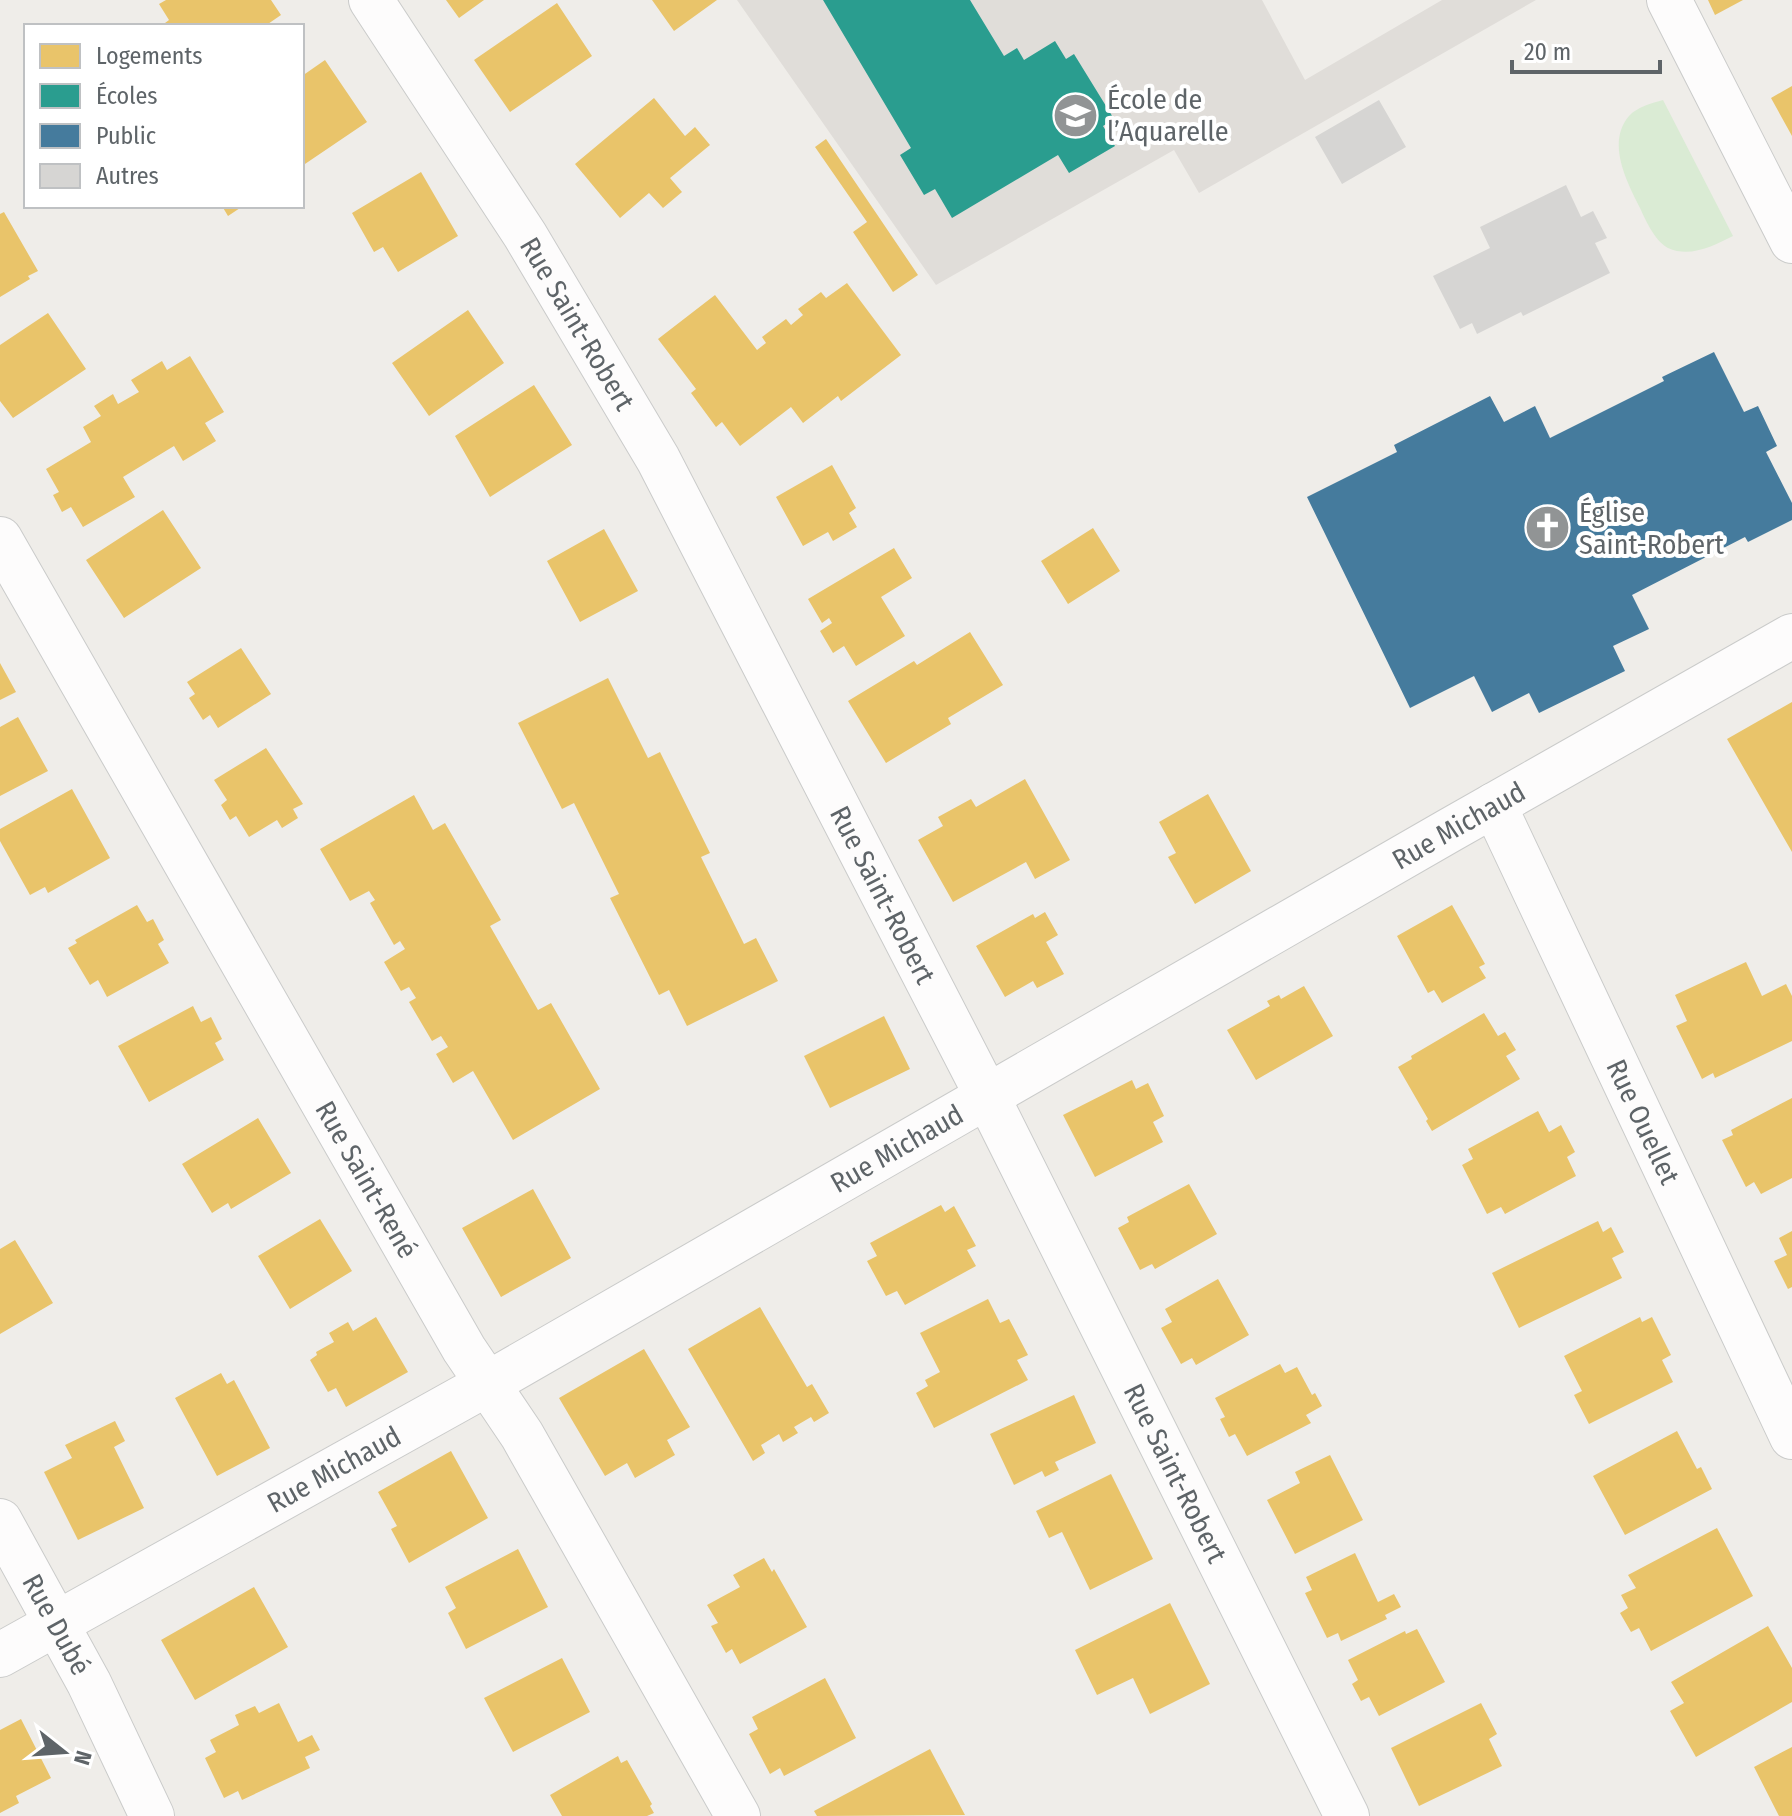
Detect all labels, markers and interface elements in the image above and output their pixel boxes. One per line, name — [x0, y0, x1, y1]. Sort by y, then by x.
legend — [24, 24, 304, 208]
scale bar — [1512, 24, 1660, 74]
text: 20 m — [1524, 38, 1571, 66]
text: Logements — [96, 42, 203, 70]
text: Écoles — [96, 81, 158, 110]
place label: École de l’Aquarelle — [1107, 83, 1229, 148]
school or university icon: École de l’Aquarelle — [1052, 91, 1100, 139]
text: Public — [96, 122, 156, 150]
text: Autres — [96, 162, 159, 190]
street label: Rue Saint-Robert — [513, 231, 642, 417]
place label: Église Saint-Robert — [1579, 496, 1725, 561]
church icon: Église Saint-Robert — [1524, 504, 1572, 552]
street label: Rue Michaud — [1386, 775, 1531, 877]
street label: Rue Saint-Robert — [823, 801, 943, 990]
street label: Rue Ouellet — [1599, 1054, 1687, 1190]
street label: Rue Saint-René — [308, 1095, 424, 1264]
street label: Rue Michaud — [825, 1098, 969, 1200]
street label: Rue Saint-Robert — [1117, 1379, 1234, 1569]
street label: Rue Michaud — [262, 1419, 407, 1520]
street label: Rue Dubé — [15, 1568, 97, 1681]
north arrow — [24, 1712, 104, 1792]
text: N — [68, 1747, 97, 1768]

